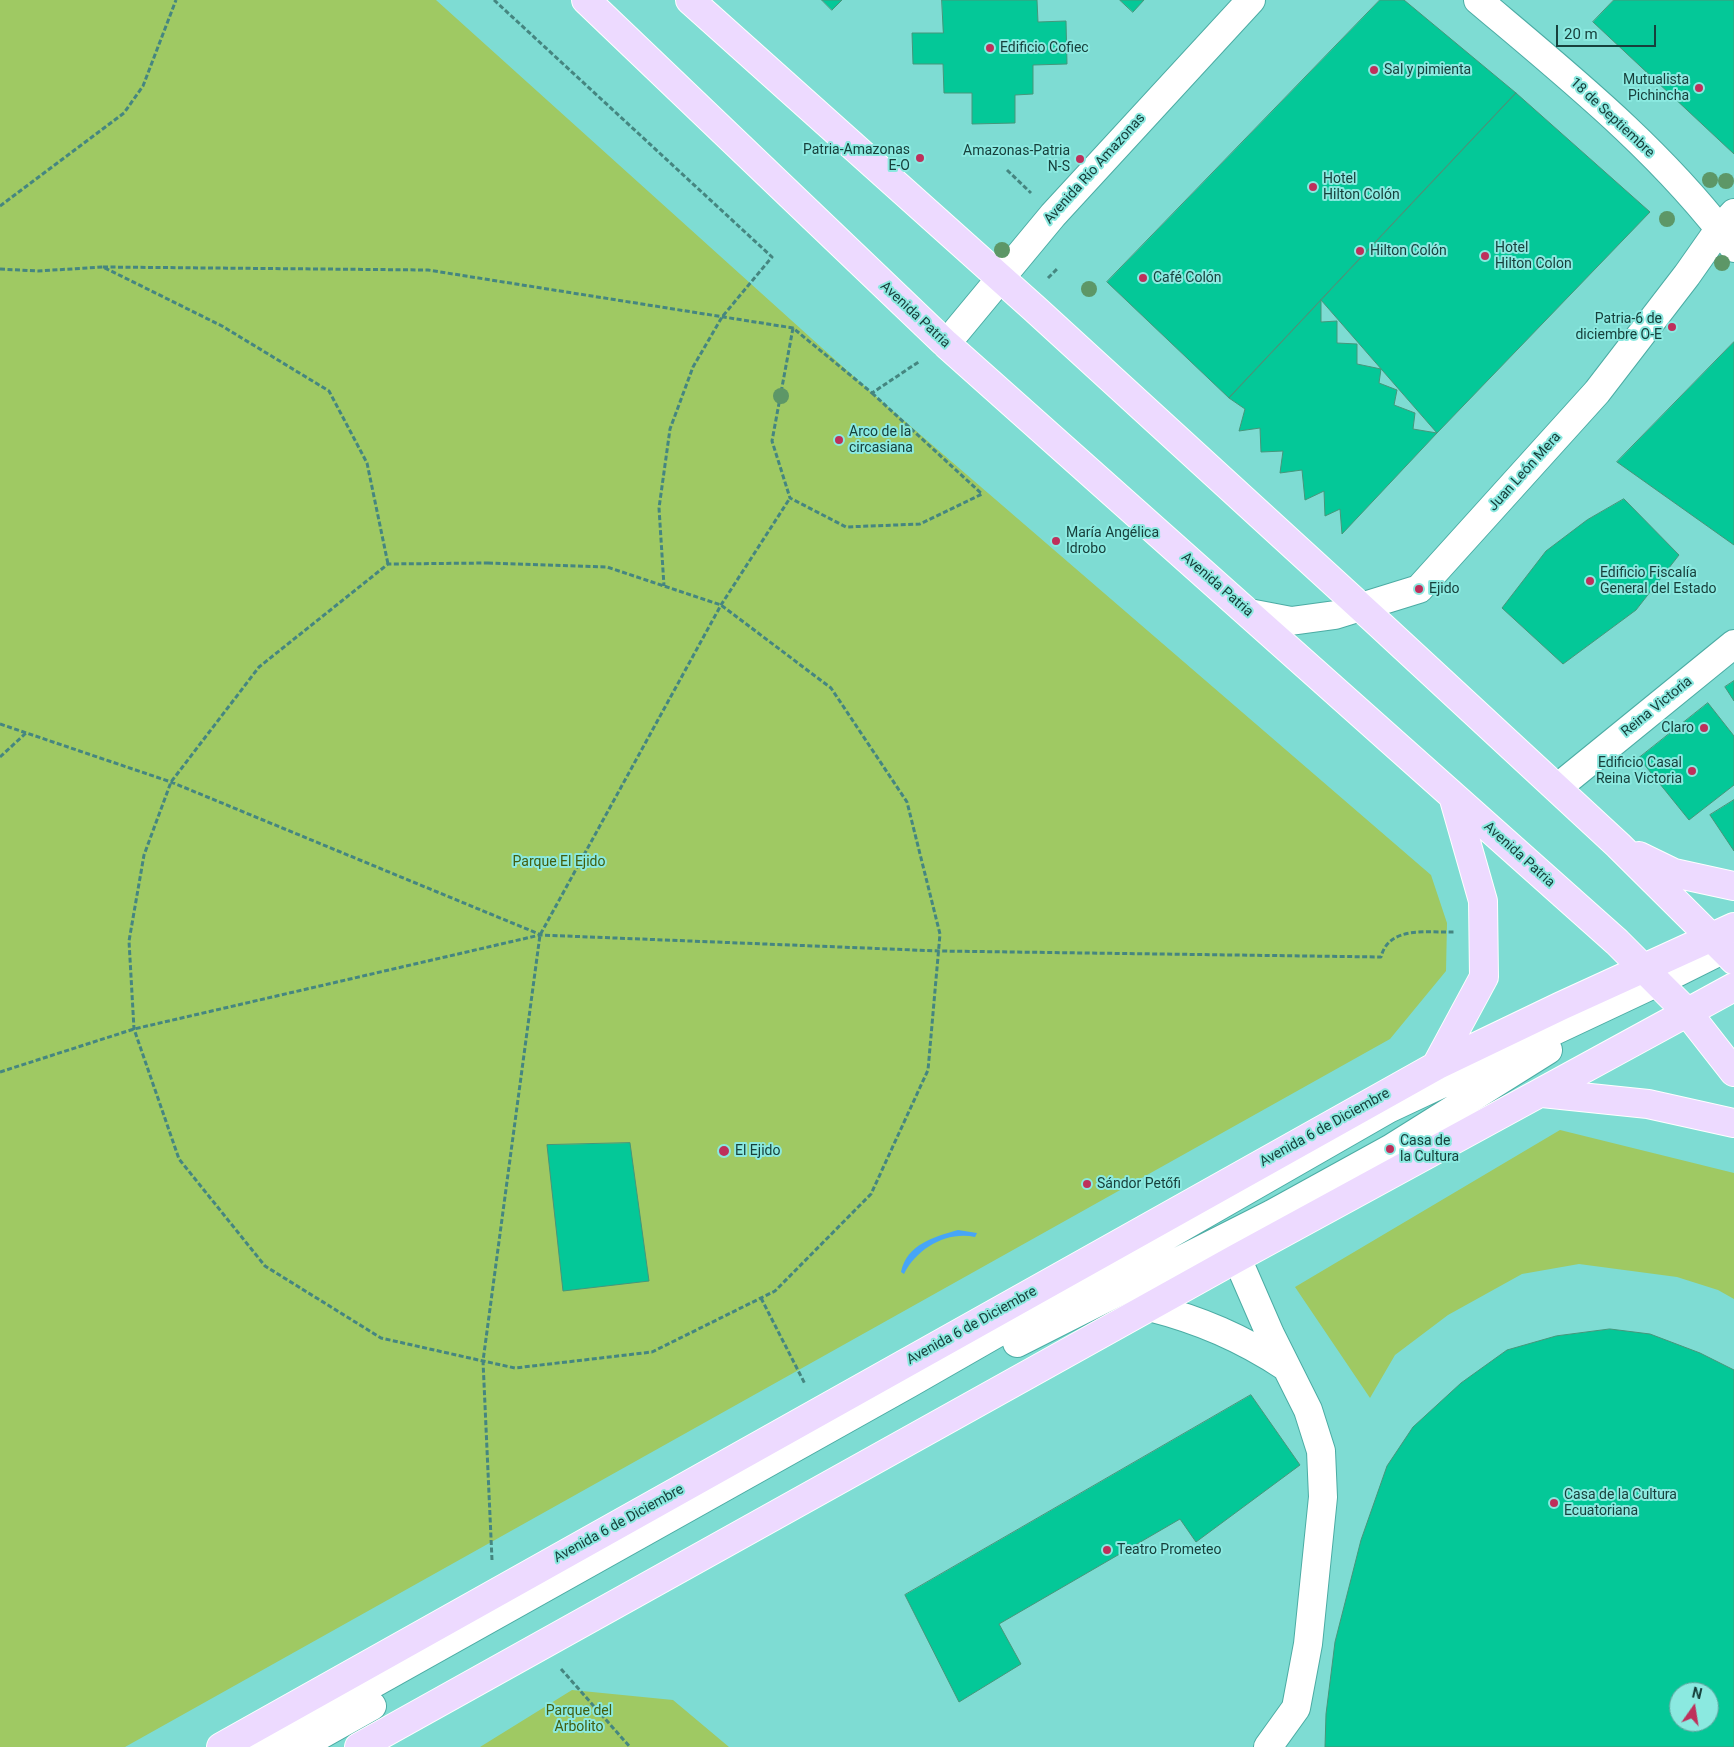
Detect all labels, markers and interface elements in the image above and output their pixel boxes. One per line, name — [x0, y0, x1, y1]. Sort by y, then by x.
scale bar — [1559, 15, 1659, 47]
text: 20 m — [1564, 25, 1598, 43]
place label: Edificio Cofiec — [1000, 40, 1089, 56]
marker: Edificio Cofiec — [984, 42, 996, 54]
place label: Sal y pimienta — [1384, 62, 1471, 78]
marker: Sal y pimienta — [1368, 64, 1380, 76]
place label: Mutualista Pichincha — [1623, 72, 1689, 104]
street label: 18 de Septiembre — [1566, 75, 1658, 161]
marker: Mutualista Pichincha — [1693, 82, 1705, 94]
street label: Avenida Río Amazonas — [1041, 110, 1149, 228]
place label: Patria-Amazonas E-O — [803, 142, 910, 174]
place label: Amazonas-Patria N-S — [963, 143, 1070, 176]
marker: Patria-Amazonas E-O — [914, 152, 926, 164]
marker: Amazonas-Patria N-S — [1074, 153, 1086, 165]
place label: Hotel Hilton Colón — [1323, 171, 1400, 203]
marker: Hotel Hilton Colón — [1307, 181, 1319, 193]
place label: Hotel Hilton Colon — [1495, 240, 1572, 272]
place label: Hilton Colón — [1370, 243, 1447, 259]
marker: Hilton Colón — [1354, 245, 1366, 257]
marker: Hotel Hilton Colon — [1479, 250, 1491, 262]
place label: Café Colón — [1153, 270, 1222, 286]
marker: Café Colón — [1137, 272, 1149, 284]
street label: Avenida Patria — [876, 278, 954, 352]
place label: Patria-6 de diciembre O-E — [1575, 311, 1662, 344]
marker: Patria-6 de diciembre O-E — [1666, 321, 1678, 333]
place label: Arco de la circasiana — [849, 424, 913, 457]
street label: Juan León Mera — [1485, 429, 1565, 515]
marker: Arco de la circasiana — [833, 434, 845, 446]
place label: María Angélica Idrobo — [1066, 525, 1159, 558]
marker: María Angélica Idrobo — [1050, 535, 1062, 547]
street label: Avenida Patria — [1178, 549, 1256, 621]
place label: Edificio Fiscalía General del Estado — [1600, 565, 1717, 598]
marker: Edificio Fiscalía General del Estado — [1584, 575, 1596, 587]
place label: Ejido — [1429, 581, 1460, 597]
marker: Ejido — [1413, 583, 1425, 595]
street label: Reina Victoria — [1618, 673, 1696, 741]
place label: Claro — [1661, 720, 1694, 736]
marker: Claro — [1698, 722, 1710, 734]
place label: Edificio Casal Reina Victoria — [1596, 755, 1682, 788]
marker: Edificio Casal Reina Victoria — [1686, 765, 1698, 777]
street label: Avenida Patria — [1480, 819, 1558, 891]
park label: Parque El Ejido — [513, 854, 605, 870]
street label: Avenida 6 de Diciembre — [1257, 1085, 1393, 1171]
place label: Casa de la Cultura — [1400, 1133, 1459, 1166]
place label: El Ejido — [735, 1143, 780, 1159]
marker: Casa de la Cultura — [1384, 1143, 1396, 1155]
marker: El Ejido — [717, 1144, 731, 1158]
place label: Sándor Petőfi — [1097, 1176, 1181, 1192]
marker: Sándor Petőfi — [1081, 1178, 1093, 1190]
street label: Avenida 6 de Diciembre — [904, 1283, 1040, 1369]
street label: Avenida 6 de Diciembre — [551, 1481, 687, 1567]
place label: Casa de la Cultura Ecuatoriana — [1564, 1487, 1677, 1520]
marker: Casa de la Cultura Ecuatoriana — [1548, 1497, 1560, 1509]
place label: Teatro Prometeo — [1117, 1542, 1221, 1558]
marker: Teatro Prometeo — [1101, 1544, 1113, 1556]
north arrow — [1669, 1682, 1719, 1732]
text: N — [1691, 1684, 1704, 1702]
park label: Parque del Arbolito — [546, 1703, 612, 1735]

